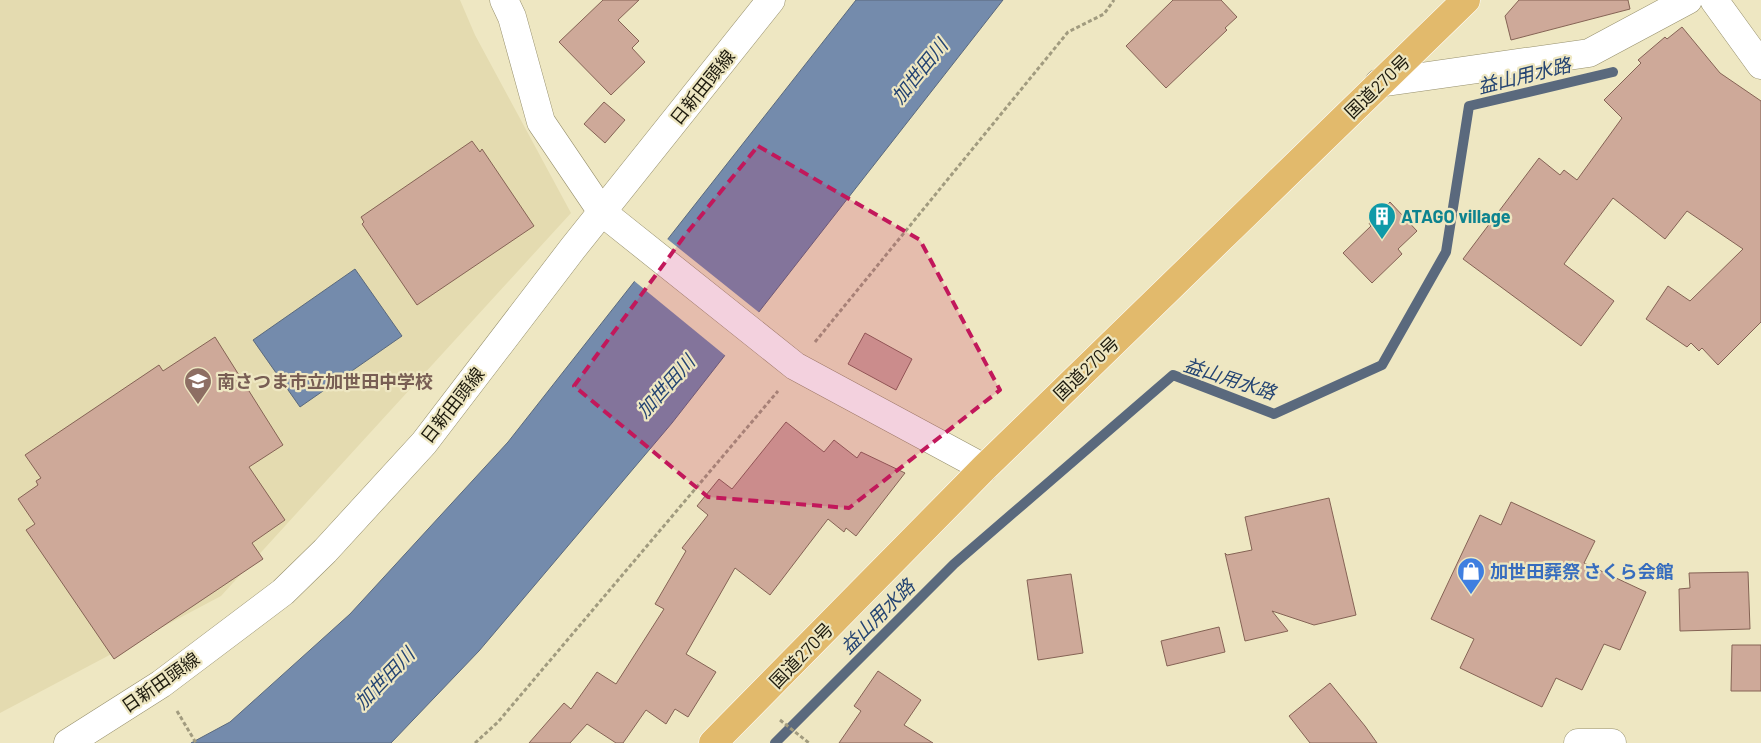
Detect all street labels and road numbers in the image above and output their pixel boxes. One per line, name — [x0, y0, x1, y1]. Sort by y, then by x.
street label: 日新田頭線 — [665, 45, 739, 129]
street label: 国道270号 — [1340, 49, 1414, 123]
street label: 国道270号 — [1049, 331, 1123, 405]
street label: 日新田頭線 — [416, 363, 488, 447]
street label: 国道270号 — [764, 618, 838, 692]
street label: 日新田頭線 — [117, 647, 203, 717]

